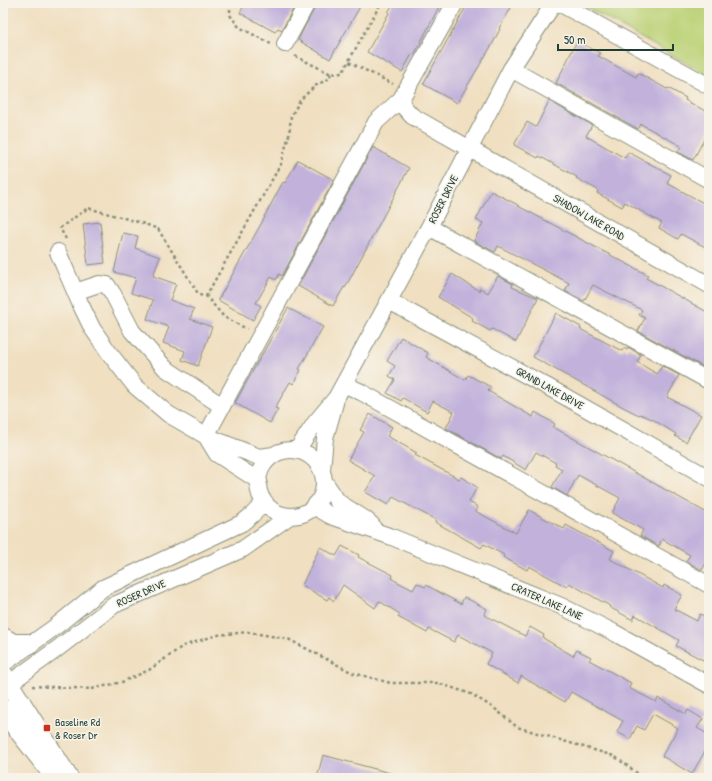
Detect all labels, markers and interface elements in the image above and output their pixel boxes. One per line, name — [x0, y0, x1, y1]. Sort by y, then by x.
scale bar — [558, 26, 673, 52]
text: 50 m — [564, 31, 585, 48]
street label: ROSER DRIVE — [425, 172, 461, 226]
street label: SHADOW LAKE ROAD — [551, 191, 628, 244]
street label: GRAND LAKE DRIVE — [514, 364, 587, 413]
street label: ROSER DRIVE — [114, 576, 168, 610]
street label: CRATER LAKE LANE — [509, 579, 585, 623]
place label: Baseline Rd & Roser Dr — [55, 715, 101, 742]
marker: Baseline Rd & Roser Dr — [42, 723, 52, 733]

